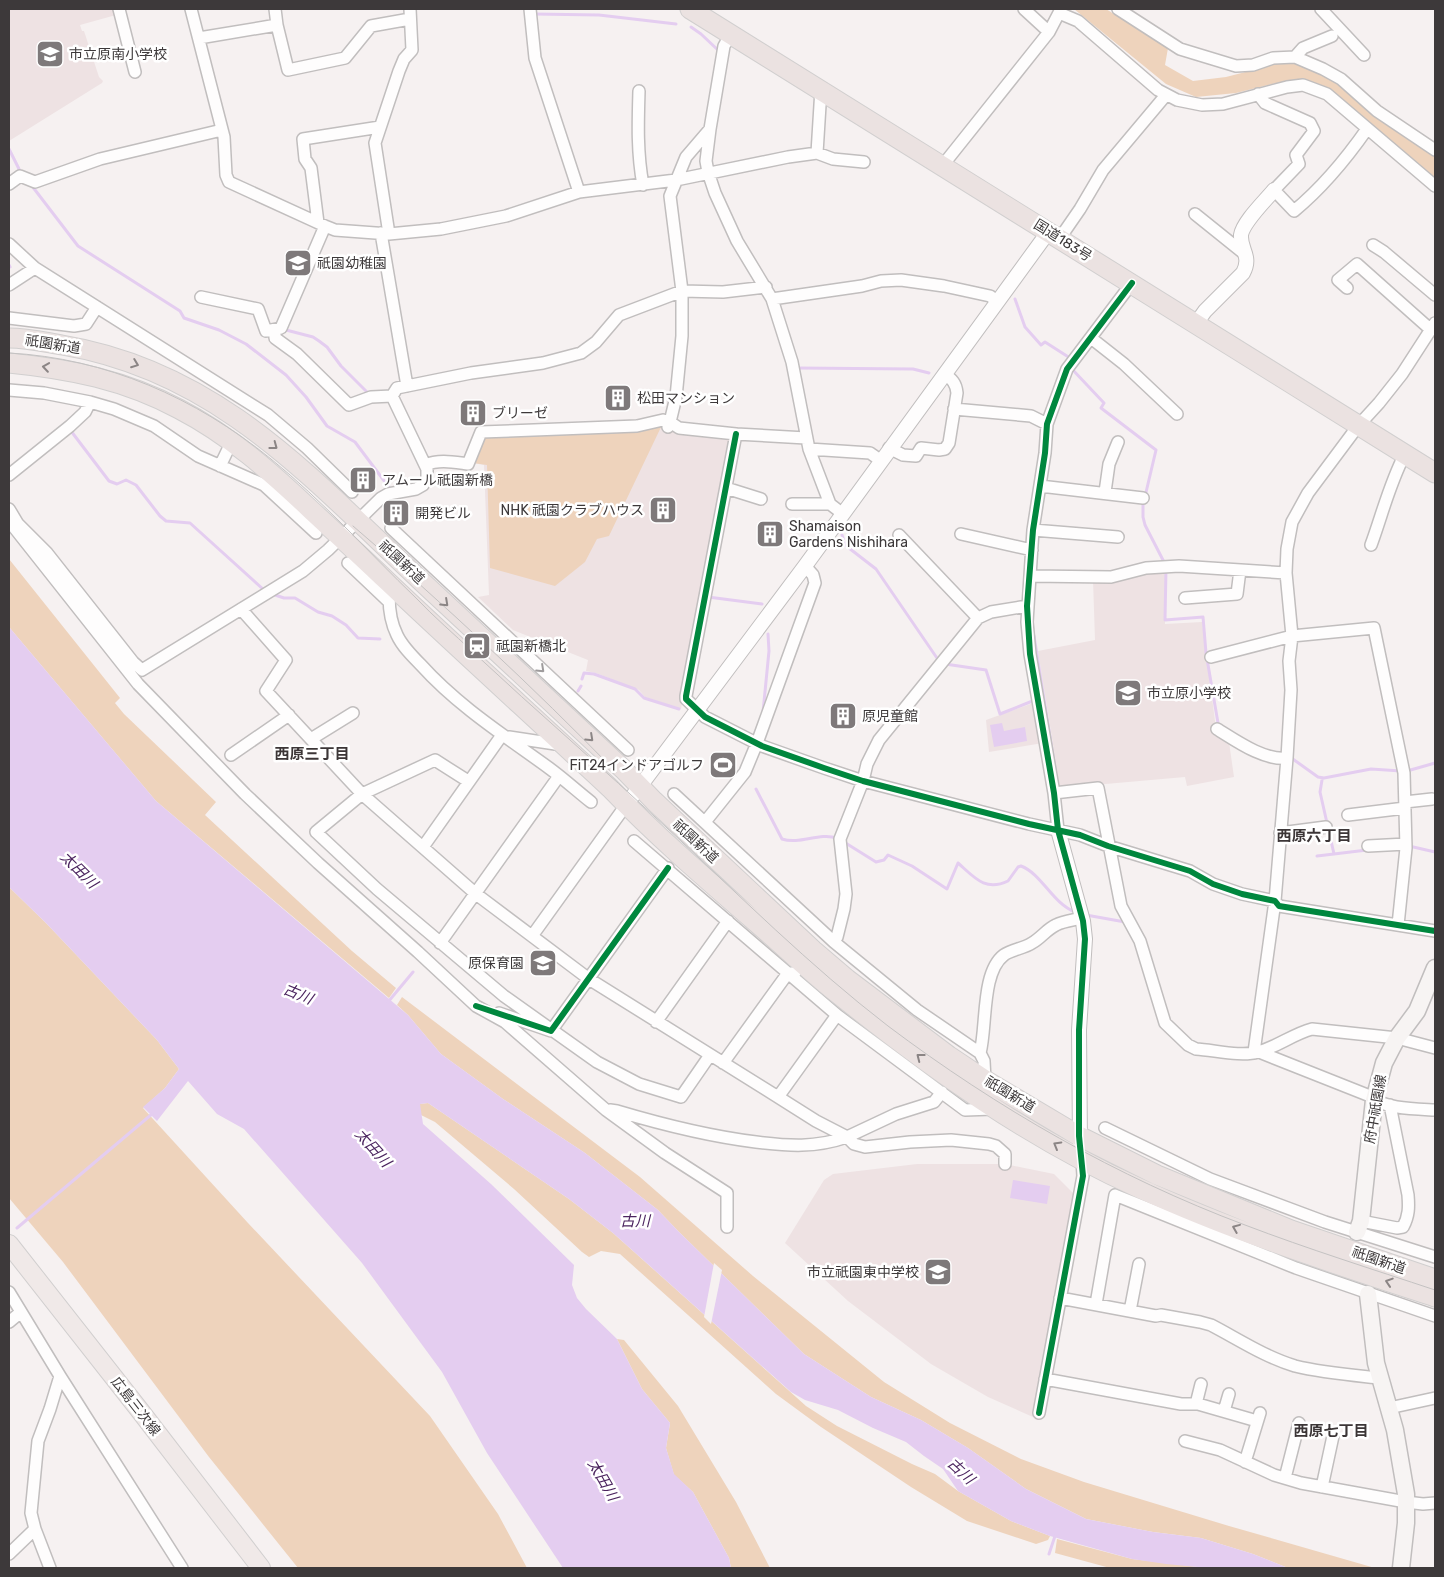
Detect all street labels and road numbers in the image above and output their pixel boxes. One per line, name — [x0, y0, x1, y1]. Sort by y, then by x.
street label: 国道183号 — [1031, 216, 1095, 265]
street label: 祇園新道 — [24, 332, 82, 357]
street label: 祇園新道 — [375, 537, 428, 588]
street label: 祇園新道 — [669, 816, 722, 867]
street label: 祇園新道 — [981, 1073, 1038, 1116]
street label: 府中祇園線 — [1361, 1073, 1390, 1145]
street label: 祇園新道 — [1350, 1243, 1408, 1278]
street label: 広島三次線 — [107, 1373, 164, 1439]

